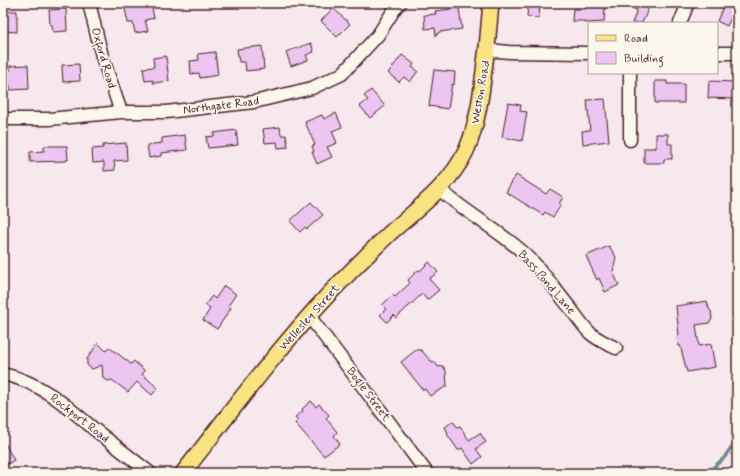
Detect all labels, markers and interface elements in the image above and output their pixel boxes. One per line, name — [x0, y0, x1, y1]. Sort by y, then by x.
legend — [588, 22, 718, 74]
street label: Oxford Road — [86, 26, 119, 91]
text: Road — [624, 31, 648, 47]
text: Building — [624, 51, 664, 68]
street label: Weston Road — [468, 59, 494, 125]
street label: Northgate Road — [182, 93, 260, 119]
street label: Bass Pond Lane — [514, 247, 578, 318]
street label: Wellesley Street — [276, 281, 344, 354]
street label: Bogle Street — [342, 364, 394, 426]
street label: Rockport Road — [46, 391, 112, 447]

